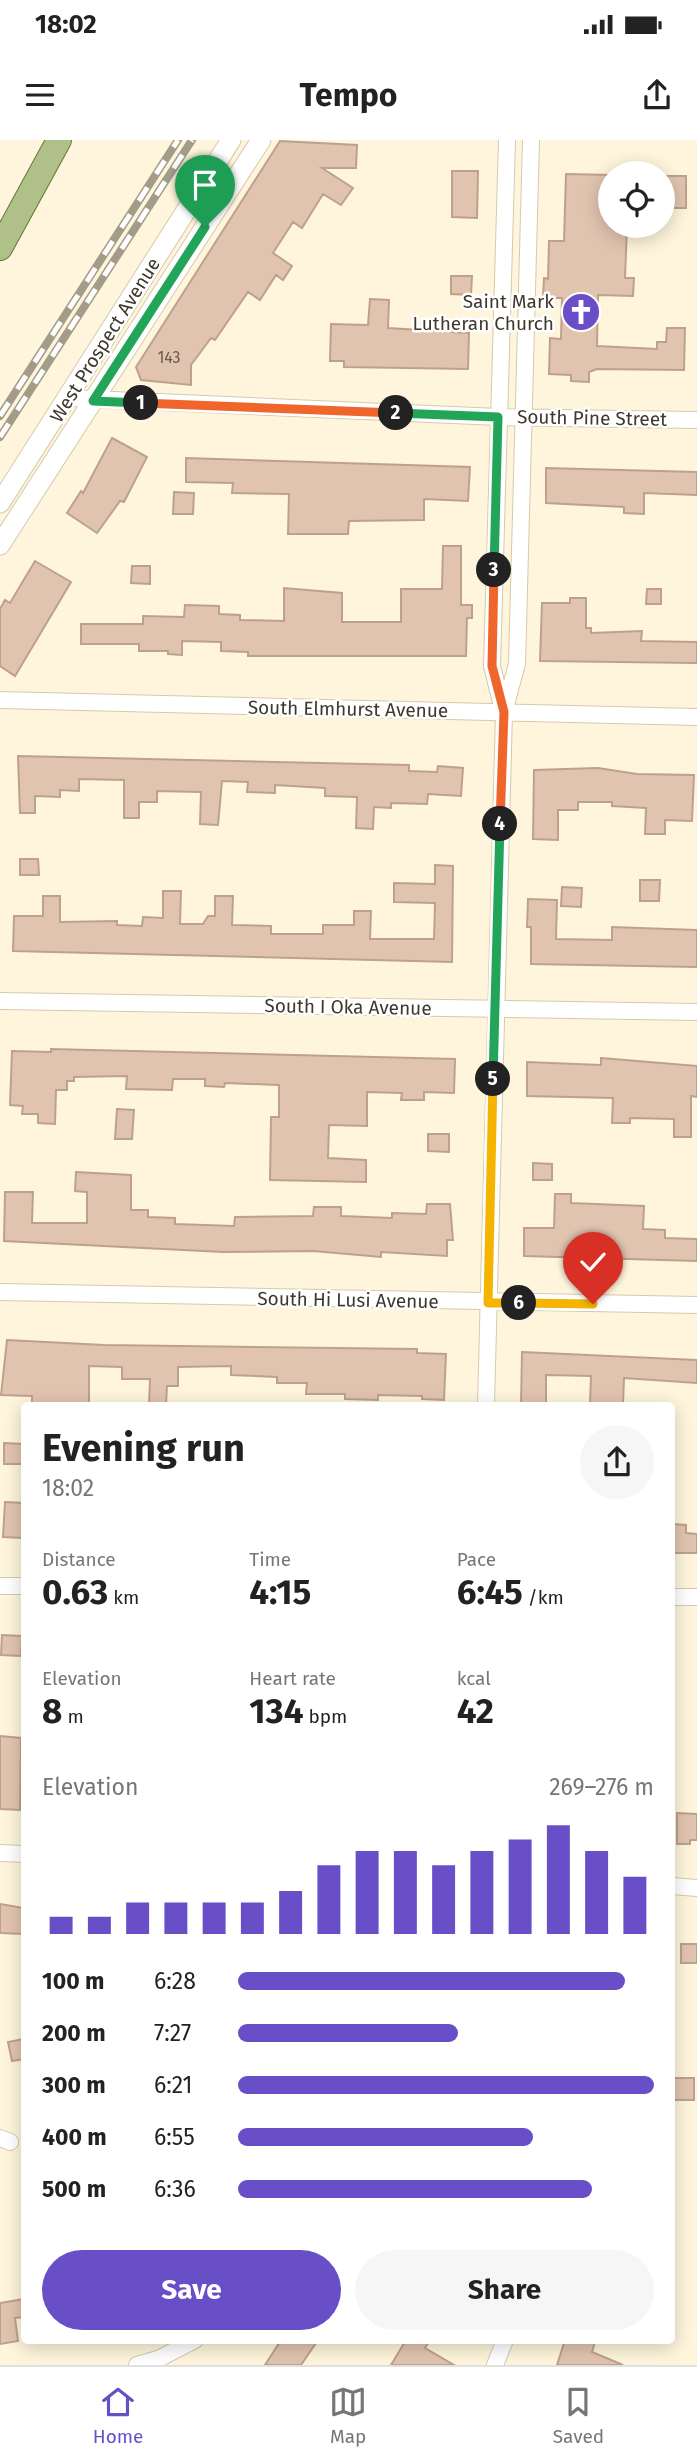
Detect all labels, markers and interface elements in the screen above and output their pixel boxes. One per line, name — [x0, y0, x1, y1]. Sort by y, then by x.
text: 18:02 — [35, 9, 97, 40]
icon: menu — [21, 76, 59, 114]
text: Tempo — [299, 76, 398, 114]
icon: share — [638, 76, 676, 114]
pin — [175, 155, 235, 227]
map controls — [598, 161, 675, 238]
button: locate — [598, 161, 675, 238]
icon: arrive — [186, 166, 224, 204]
street label: West Prospect Avenue — [45, 253, 165, 427]
place label: Saint Mark Lutheran Church — [413, 290, 554, 335]
church icon: Saint Mark Lutheran Church — [560, 291, 602, 333]
house number: 143 — [157, 348, 181, 367]
pin: 1 — [124, 386, 158, 420]
text: 1 — [136, 391, 145, 414]
pin: 2 — [378, 396, 414, 430]
text: 2 — [391, 401, 400, 424]
street label: South Pine Street — [517, 405, 667, 431]
pin: 3 — [476, 552, 512, 588]
text: 3 — [489, 558, 498, 581]
street label: South Elmhurst Avenue — [248, 696, 448, 722]
pin: 4 — [482, 806, 518, 842]
text: 4 — [494, 812, 505, 835]
street label: South I Oka Avenue — [264, 994, 432, 1020]
pin: 5 — [476, 1062, 510, 1096]
text: 5 — [487, 1067, 498, 1090]
pin — [563, 1232, 623, 1304]
icon: check — [574, 1243, 612, 1281]
pin: 6 — [502, 1286, 536, 1320]
street label: South Hi Lusi Avenue — [257, 1287, 439, 1313]
text: 6 — [513, 1291, 524, 1314]
text: Evening run — [42, 1425, 245, 1471]
button: share — [580, 1425, 654, 1499]
text: 18:02 — [42, 1474, 94, 1502]
text: Distance — [42, 1548, 116, 1571]
text: Time — [249, 1548, 291, 1571]
text: Pace — [457, 1548, 496, 1571]
text: 0.63 — [42, 1571, 108, 1613]
text: 4:15 — [249, 1571, 311, 1613]
text: 6:45 — [457, 1571, 523, 1613]
text: km — [108, 1586, 139, 1609]
text: /km — [523, 1586, 564, 1609]
text: Elevation — [42, 1667, 122, 1690]
text: Heart rate — [249, 1667, 336, 1690]
text: kcal — [457, 1667, 491, 1690]
text: 8 — [42, 1690, 62, 1732]
text: 134 — [249, 1690, 303, 1732]
text: 42 — [457, 1690, 494, 1732]
text: m — [62, 1705, 84, 1728]
text: bpm — [303, 1705, 347, 1728]
text: Elevation — [42, 1773, 138, 1801]
text: 269–276 m — [549, 1773, 654, 1801]
text: 100 m — [42, 1967, 104, 1995]
text: 6:28 — [154, 1967, 196, 1995]
text: 200 m — [42, 2019, 106, 2047]
text: 7:27 — [154, 2019, 191, 2047]
text: 300 m — [42, 2071, 106, 2099]
text: 6:21 — [154, 2071, 193, 2099]
text: 400 m — [42, 2123, 107, 2151]
text: 6:55 — [154, 2123, 195, 2151]
text: 500 m — [42, 2175, 106, 2203]
text: 6:36 — [154, 2175, 196, 2203]
button: Save — [42, 2250, 341, 2330]
button: Share — [355, 2250, 654, 2330]
tab: Home — [93, 2383, 143, 2448]
tab: Map — [329, 2383, 367, 2448]
tab: Saved — [553, 2383, 604, 2448]

